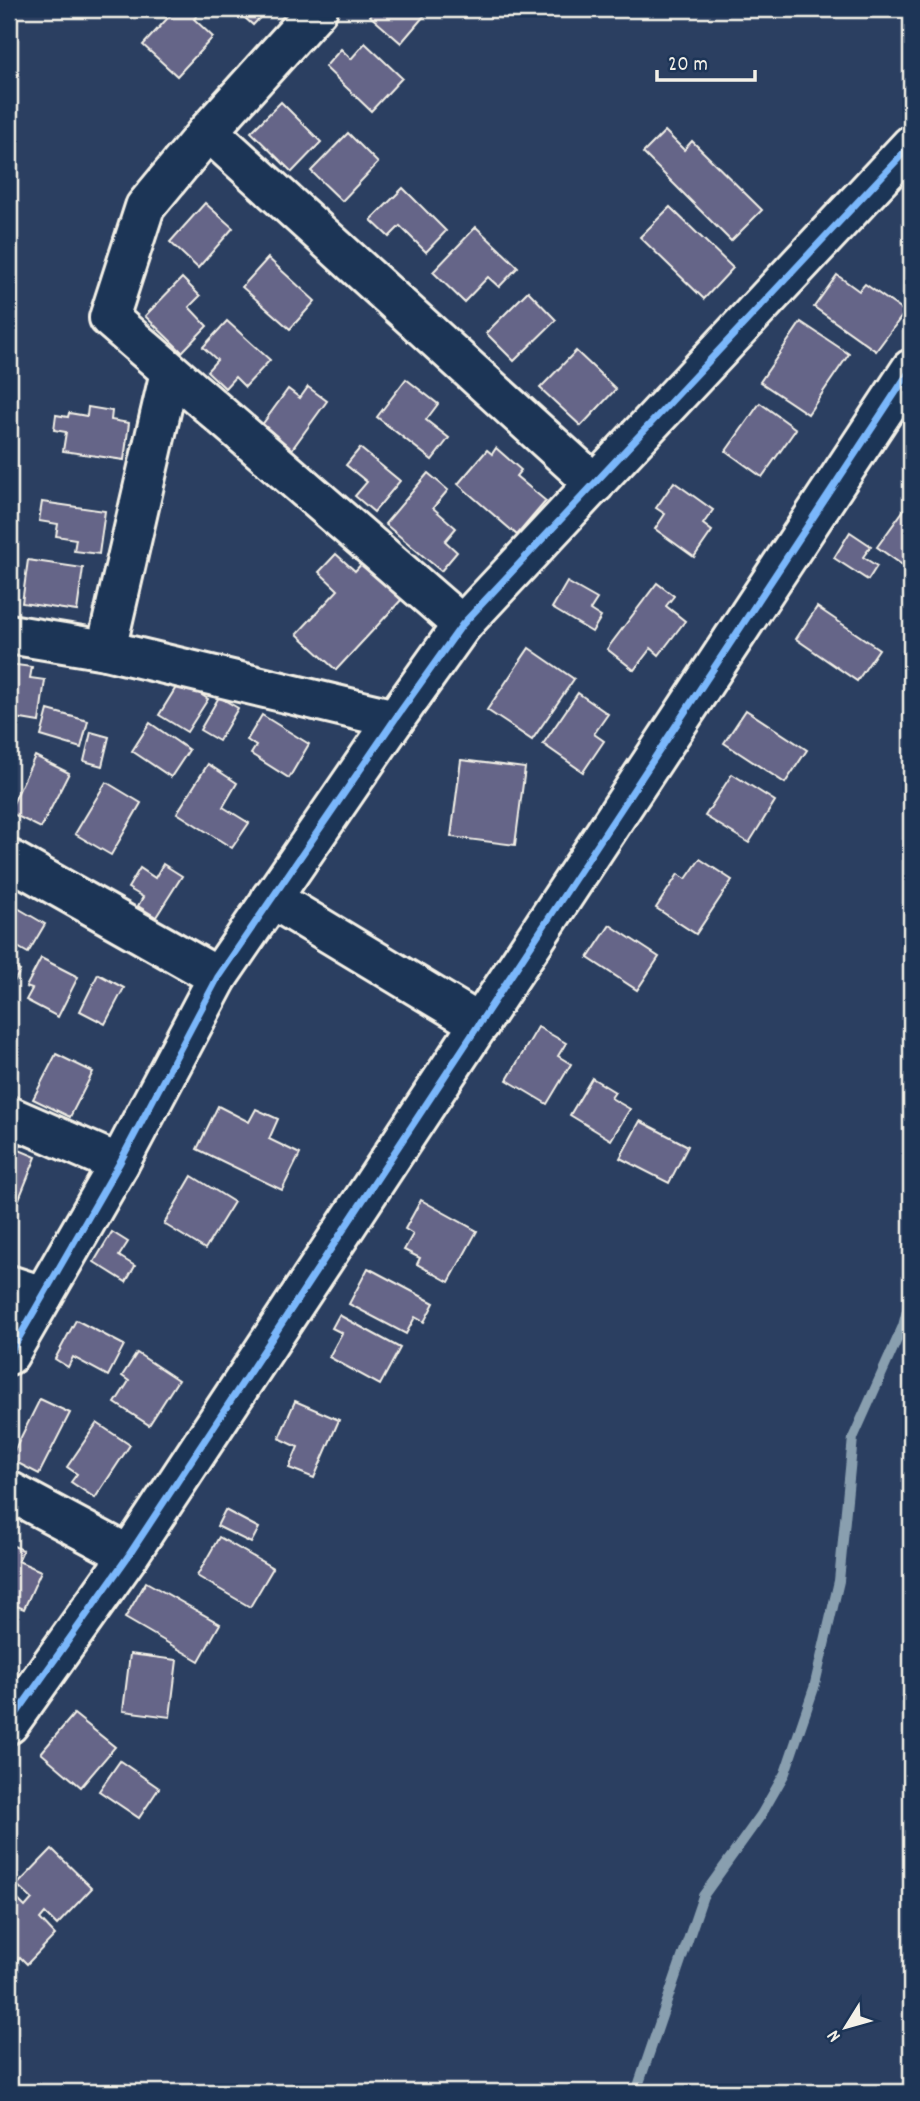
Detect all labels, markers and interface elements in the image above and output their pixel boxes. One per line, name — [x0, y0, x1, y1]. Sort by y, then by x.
scale bar — [657, 38, 755, 82]
text: 20 m — [668, 51, 708, 81]
north arrow — [811, 1993, 881, 2062]
text: N — [822, 2023, 849, 2047]

